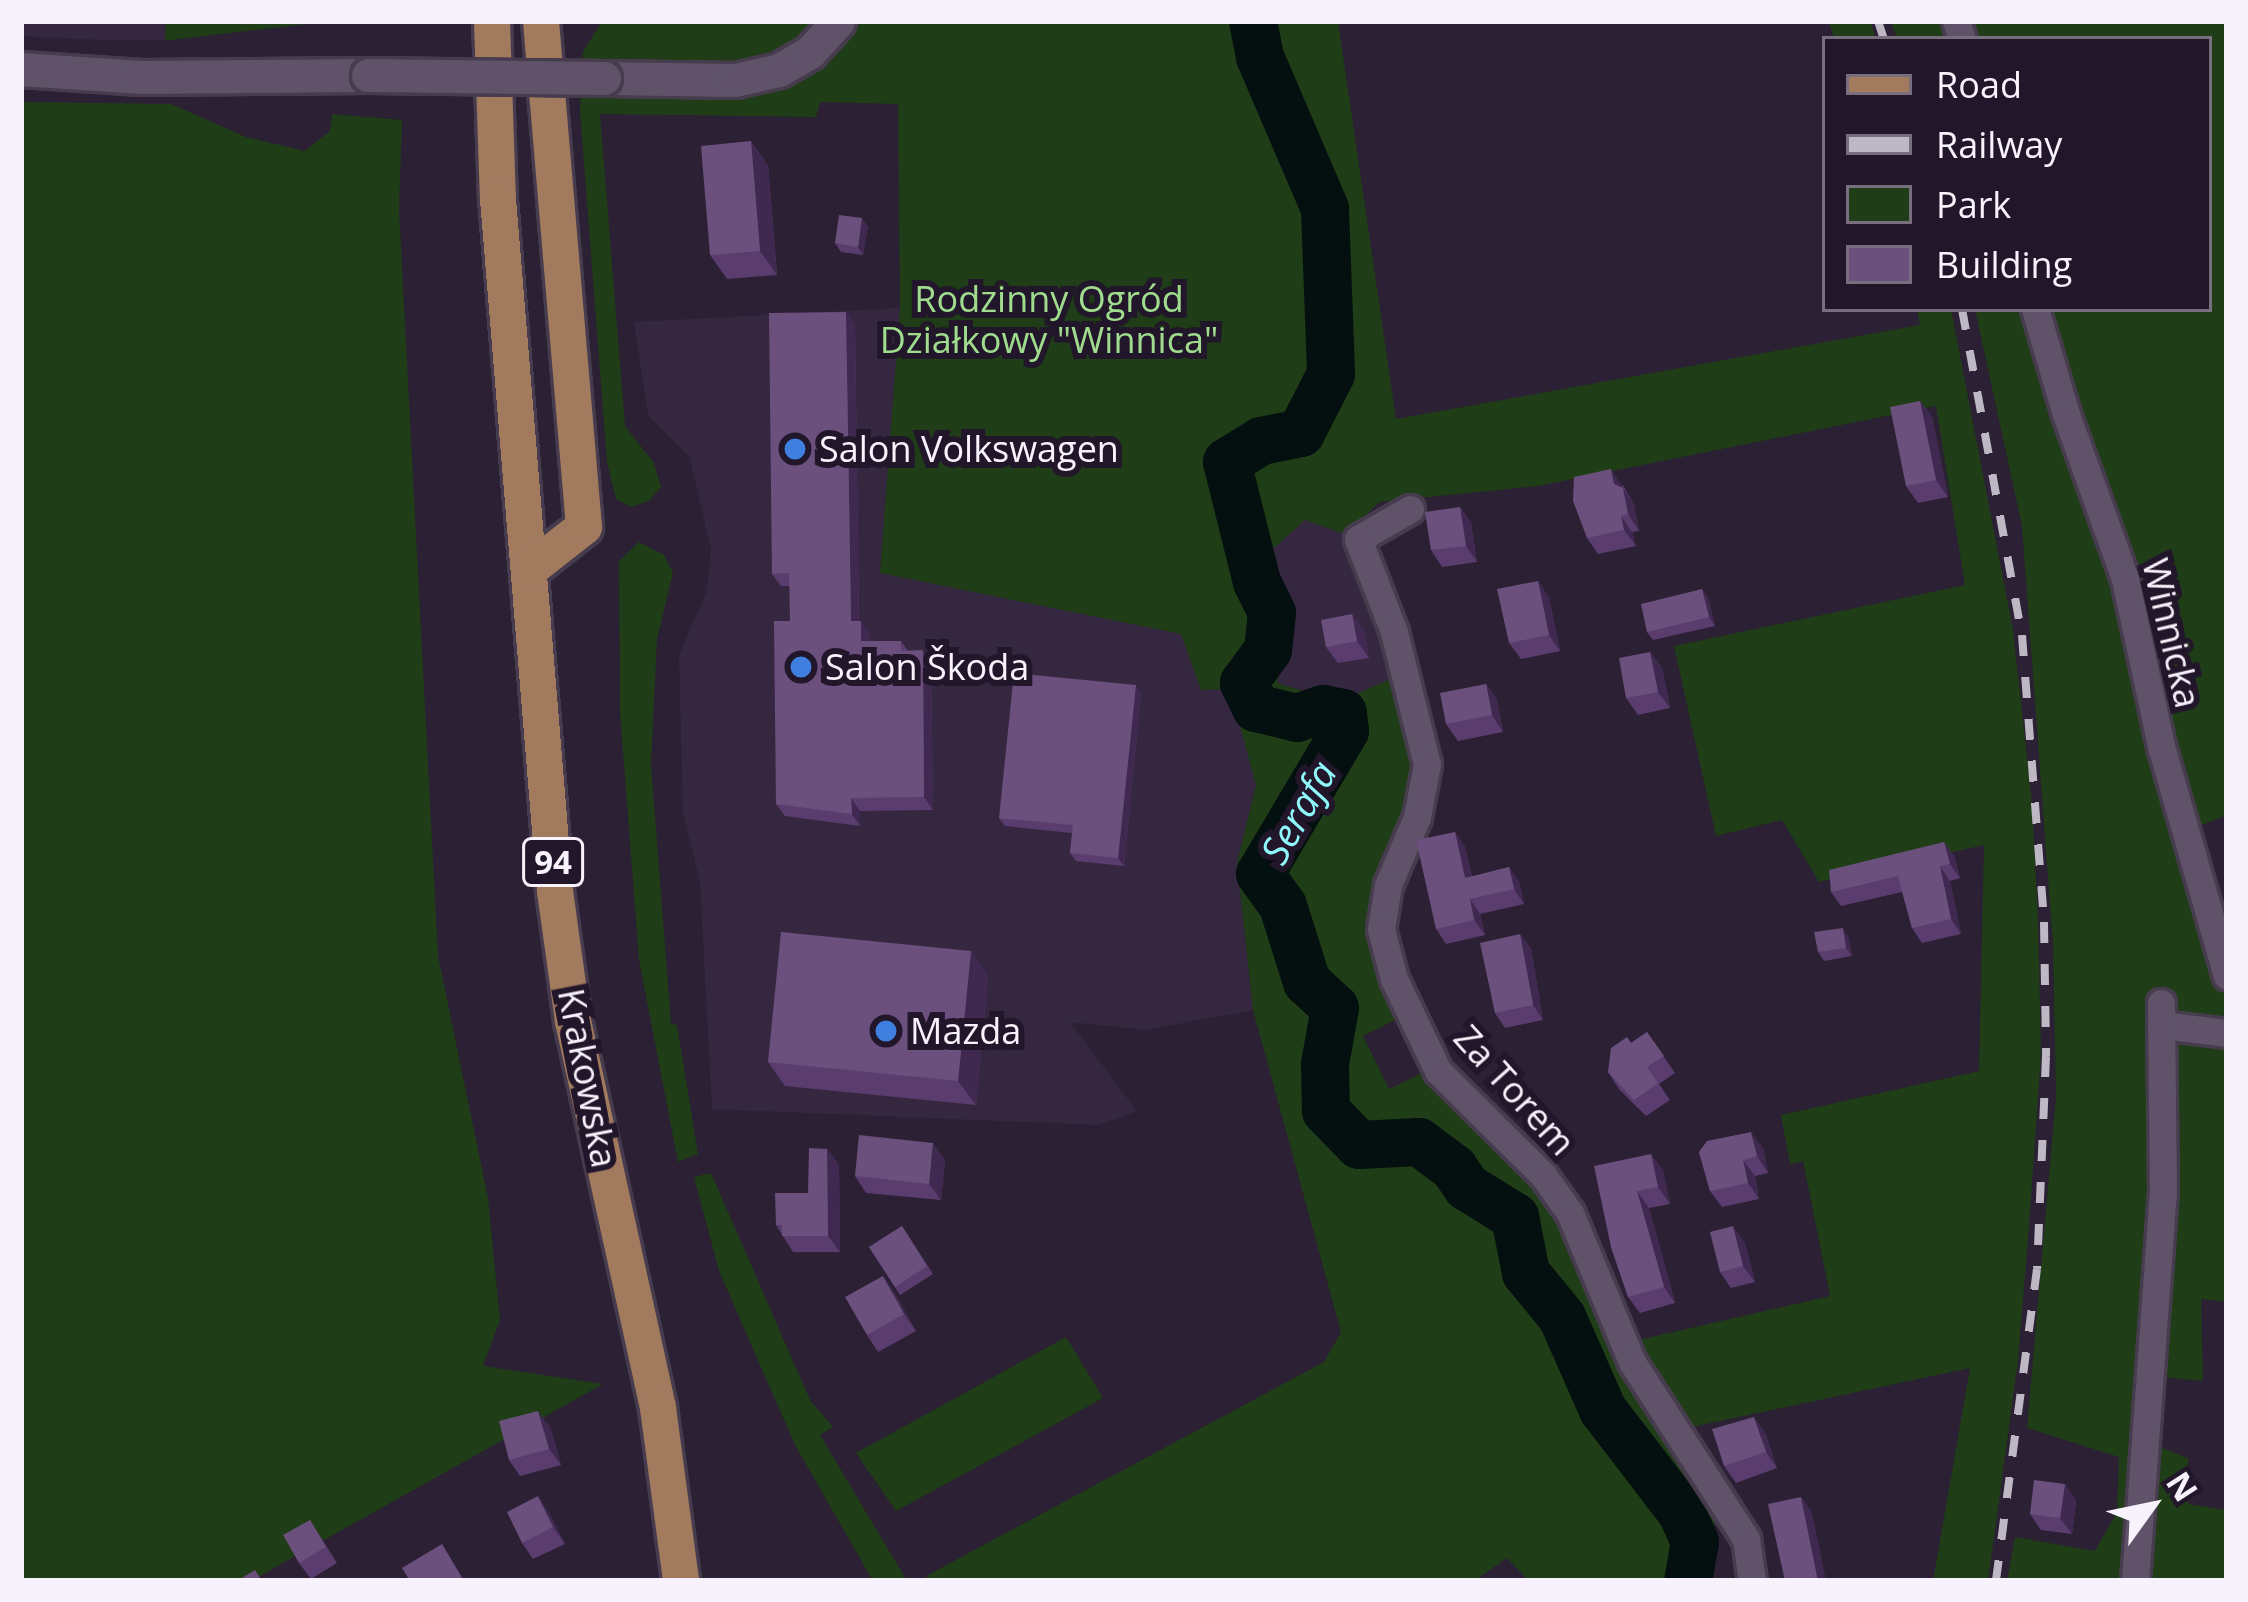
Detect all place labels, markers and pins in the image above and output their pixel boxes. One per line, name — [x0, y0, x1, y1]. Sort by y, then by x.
place label: Salon Volkswagen — [819, 427, 1119, 471]
marker: Salon Volkswagen — [782, 436, 808, 462]
place label: Salon Škoda — [825, 645, 1029, 689]
marker: Salon Škoda — [788, 654, 814, 680]
place label: Mazda — [910, 1009, 1021, 1053]
marker: Mazda — [873, 1018, 899, 1044]

